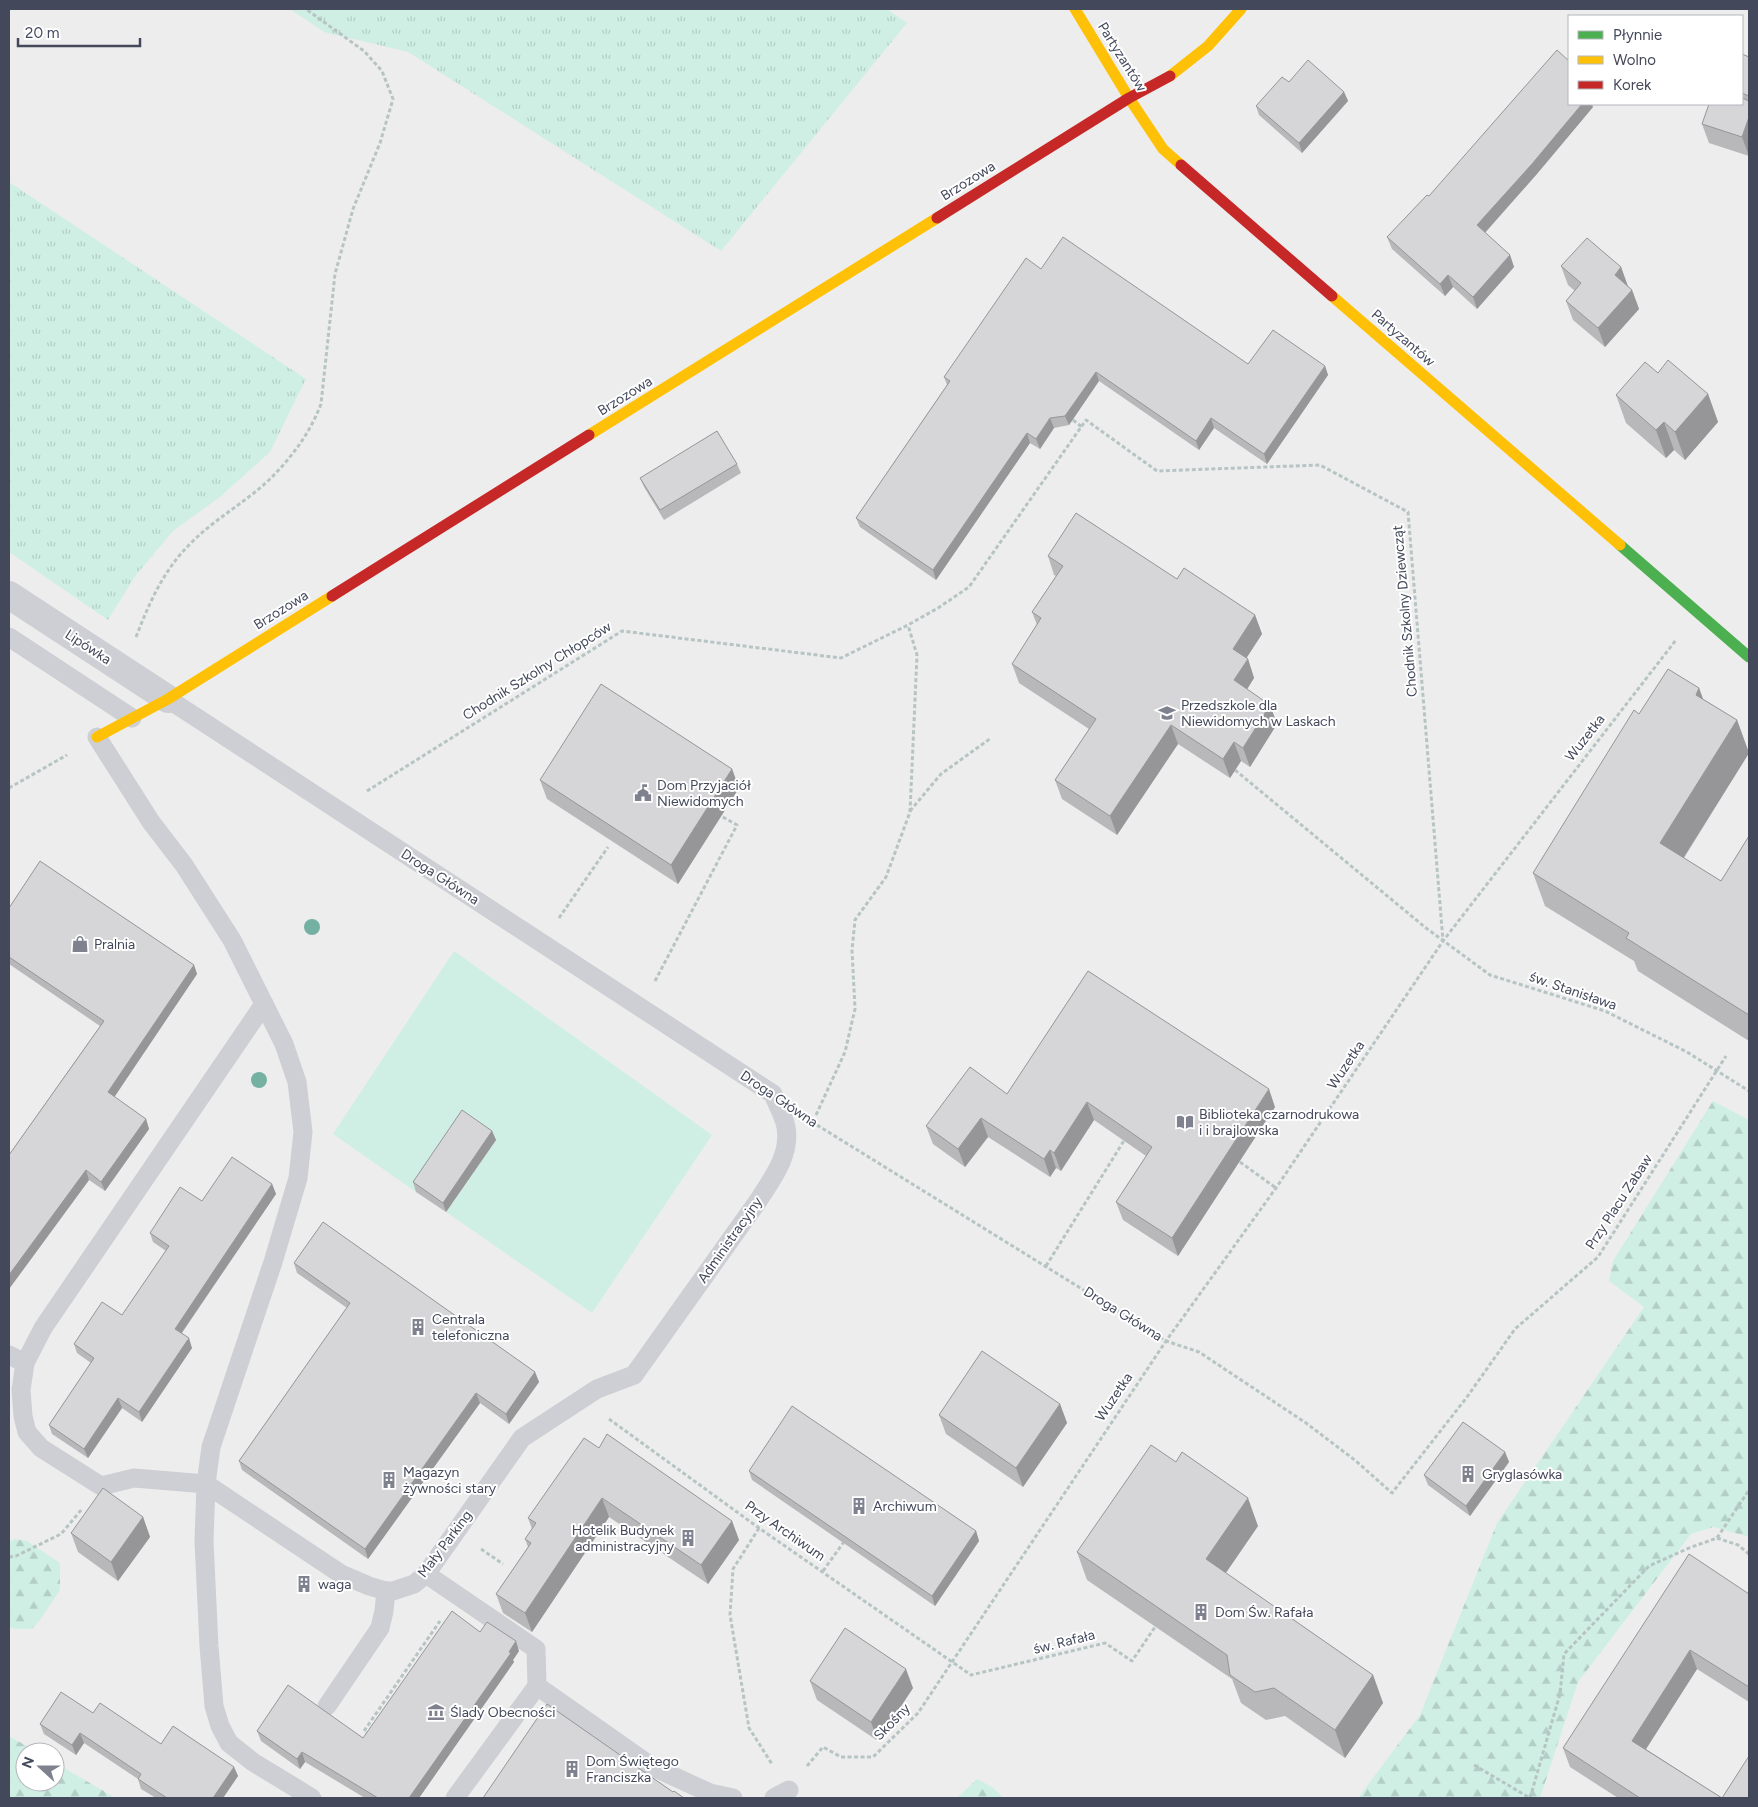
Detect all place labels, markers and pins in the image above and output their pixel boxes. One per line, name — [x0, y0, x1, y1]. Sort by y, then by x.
place label: Przedszkole dla Niewidomych w Laskach — [1181, 697, 1336, 730]
school or university icon: Przedszkole dla Niewidomych w Laskach — [1157, 703, 1177, 723]
place label: Dom Przyjaciół Niewidomych — [657, 777, 751, 810]
public building icon: Dom Przyjaciół Niewidomych — [633, 783, 653, 803]
shop icon: Pralnia — [70, 934, 90, 954]
place label: Pralnia — [94, 936, 135, 953]
place label: Biblioteka czarnodrukowa i i brajlowska — [1199, 1106, 1359, 1139]
library icon: Biblioteka czarnodrukowa i i brajlowska — [1175, 1112, 1195, 1132]
place label: Centrala telefoniczna — [432, 1311, 509, 1344]
building icon: Centrala telefoniczna — [408, 1317, 428, 1337]
place label: Magazyn żywności stary — [403, 1464, 497, 1497]
building icon: Gryglasówka — [1458, 1464, 1478, 1484]
place label: Gryglasówka — [1482, 1466, 1562, 1483]
building icon: Magazyn żywności stary — [379, 1470, 399, 1490]
building icon: Archiwum — [849, 1496, 869, 1516]
place label: Archiwum — [873, 1498, 937, 1515]
place label: Hotelik Budynek administracyjny — [572, 1522, 675, 1555]
building icon: Hotelik Budynek administracyjny — [678, 1528, 698, 1548]
building icon: waga — [294, 1574, 314, 1594]
place label: waga — [318, 1576, 351, 1593]
building icon: Dom Św. Rafała — [1191, 1602, 1211, 1622]
place label: Dom Św. Rafała — [1215, 1604, 1313, 1621]
museum icon: Ślady Obecności — [426, 1702, 446, 1722]
place label: Ślady Obecności — [450, 1704, 555, 1721]
place label: Dom Świętego Franciszka — [586, 1753, 679, 1786]
building icon: Dom Świętego Franciszka — [562, 1759, 582, 1779]

